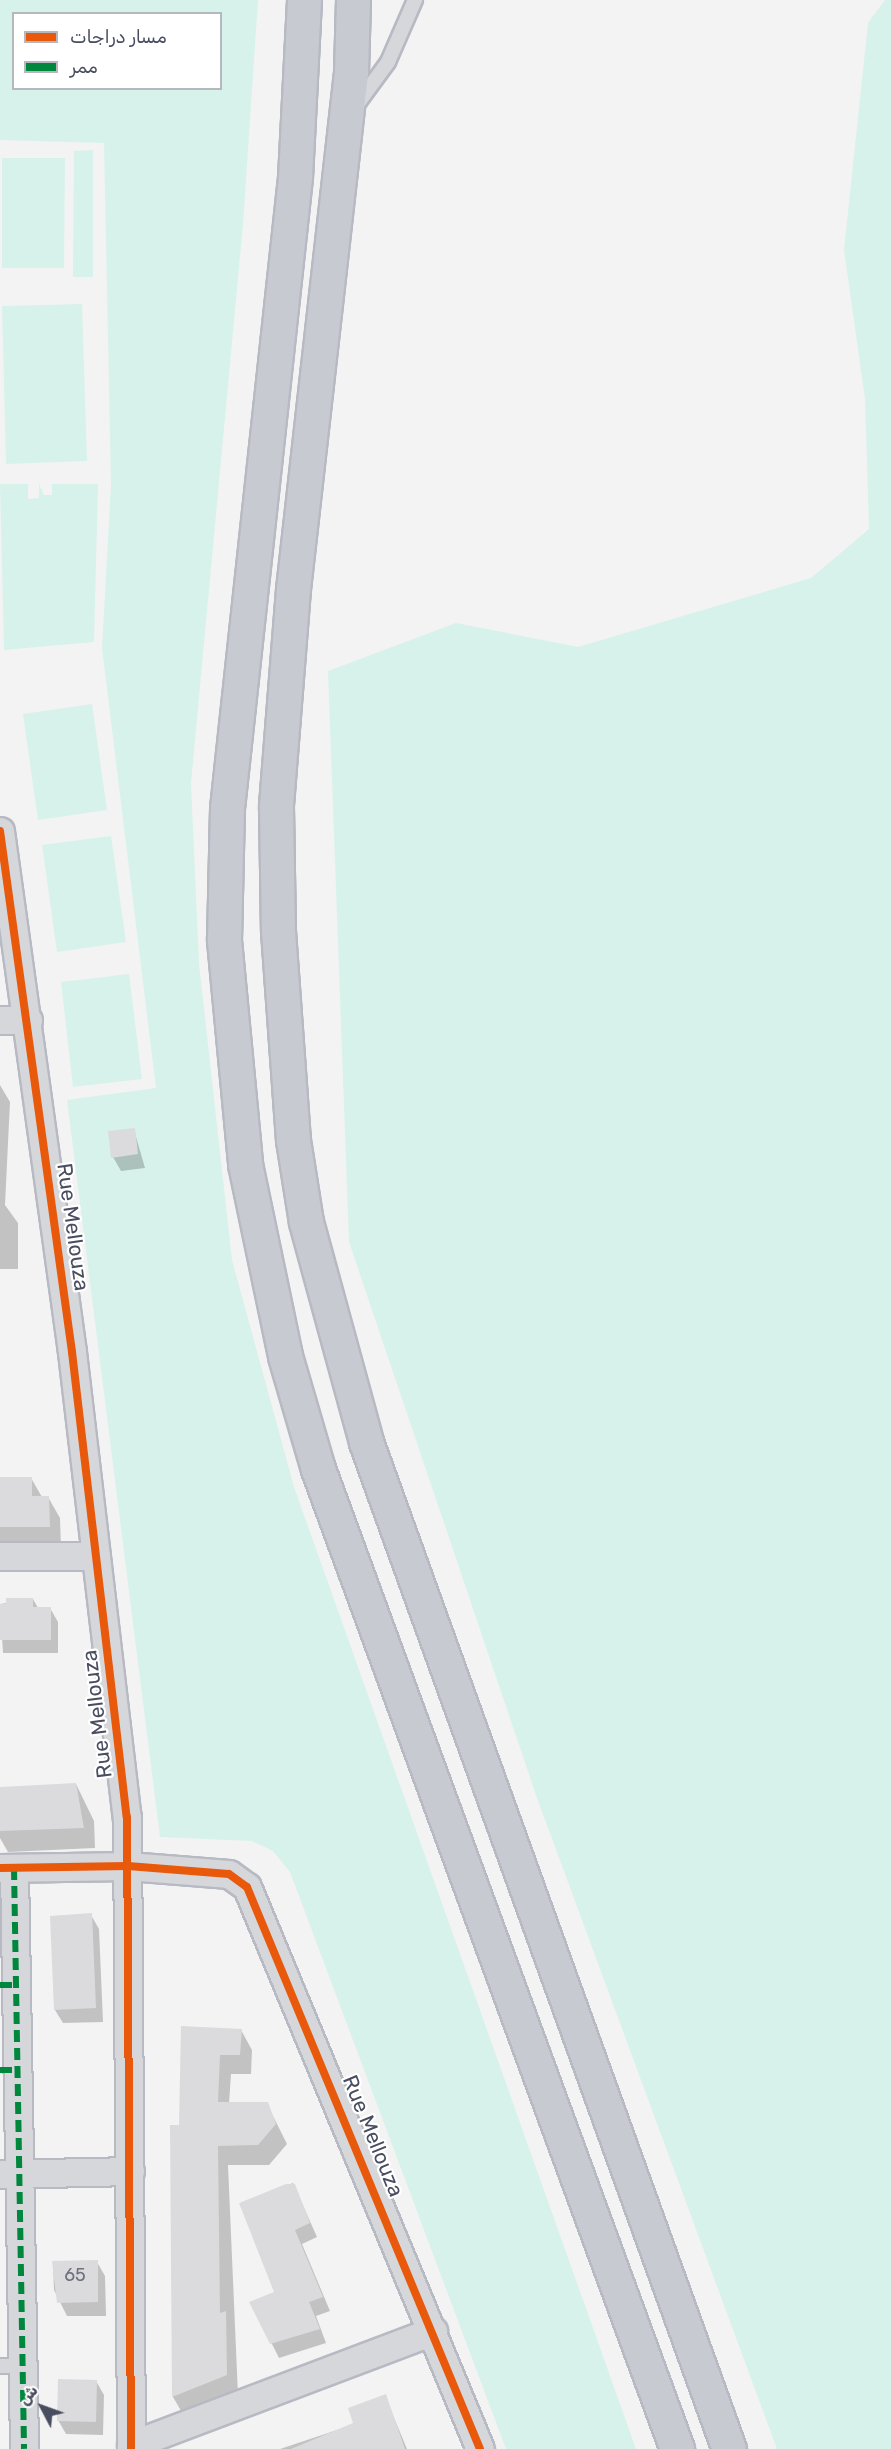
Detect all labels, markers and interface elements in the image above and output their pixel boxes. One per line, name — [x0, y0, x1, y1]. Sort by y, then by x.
legend — [12, 12, 222, 90]
text: مسار دراجات — [70, 26, 167, 48]
text: ممر — [70, 56, 98, 78]
street label: Rue Mellouza — [52, 1161, 94, 1293]
street label: Rue Mellouza — [77, 1648, 117, 1780]
street label: Rue Mellouza — [337, 2072, 409, 2200]
house number: 65 — [64, 2264, 86, 2286]
north arrow — [12, 2377, 72, 2437]
text: ش — [14, 2381, 42, 2409]

